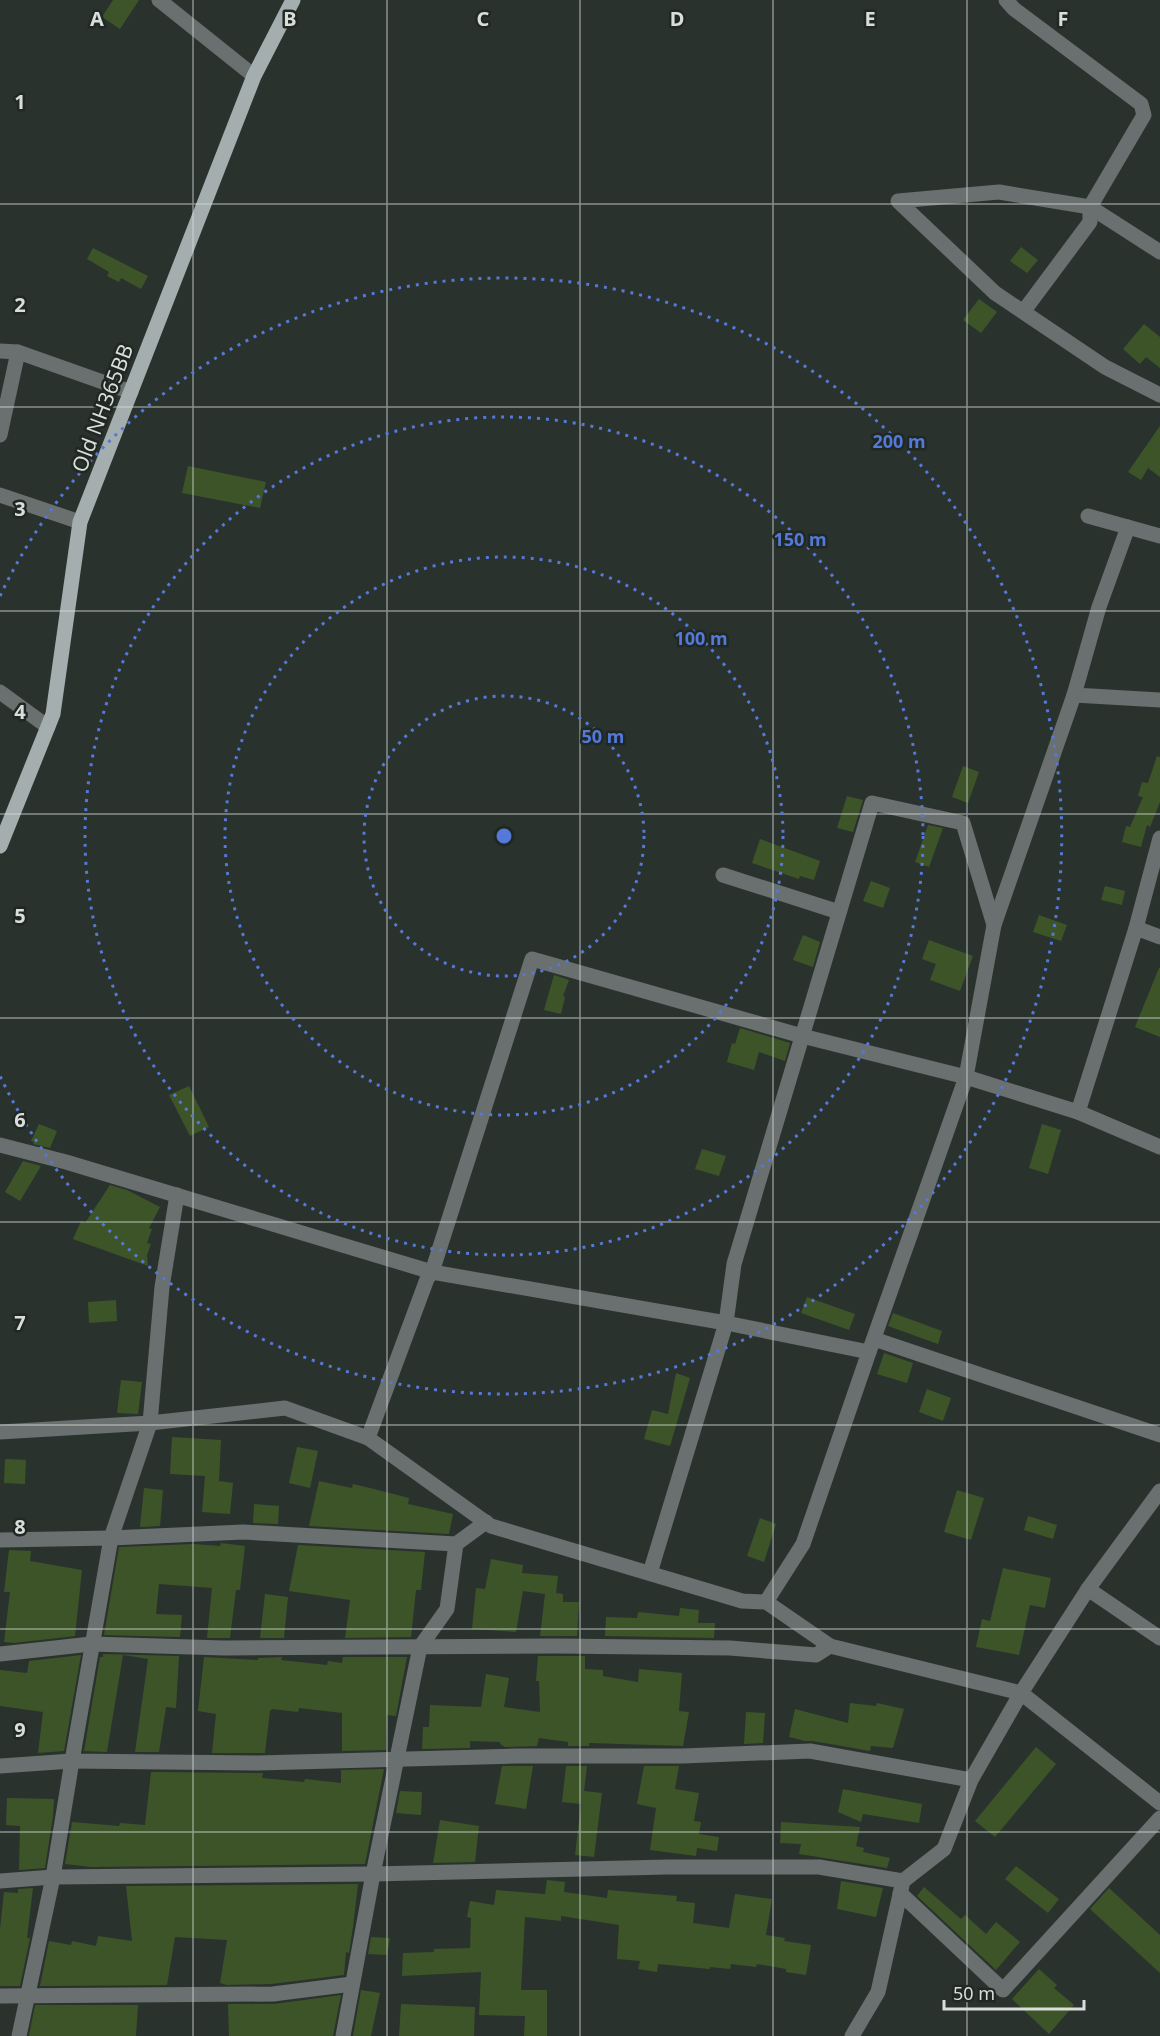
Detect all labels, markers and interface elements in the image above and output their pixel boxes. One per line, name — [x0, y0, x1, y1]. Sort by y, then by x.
text: A — [90, 5, 104, 32]
text: B — [283, 5, 297, 32]
text: C — [477, 5, 490, 32]
text: D — [670, 5, 684, 32]
text: E — [864, 5, 876, 32]
text: F — [1058, 5, 1068, 32]
text: 1 — [14, 88, 26, 115]
text: 2 — [14, 291, 26, 318]
street label: Old NH365BB — [65, 340, 139, 476]
text: 200 m — [872, 429, 926, 453]
text: 3 — [14, 495, 26, 522]
text: 150 m — [773, 527, 827, 551]
text: 100 m — [674, 626, 728, 650]
text: 4 — [14, 698, 26, 725]
text: 50 m — [582, 724, 624, 748]
centre of rings — [494, 826, 514, 846]
text: 5 — [14, 902, 26, 929]
text: 6 — [14, 1106, 26, 1133]
text: 7 — [14, 1309, 26, 1336]
text: 8 — [14, 1513, 26, 1540]
text: 9 — [14, 1716, 26, 1743]
scale bar — [944, 1973, 1084, 2011]
text: 50 m — [953, 1981, 995, 2005]

